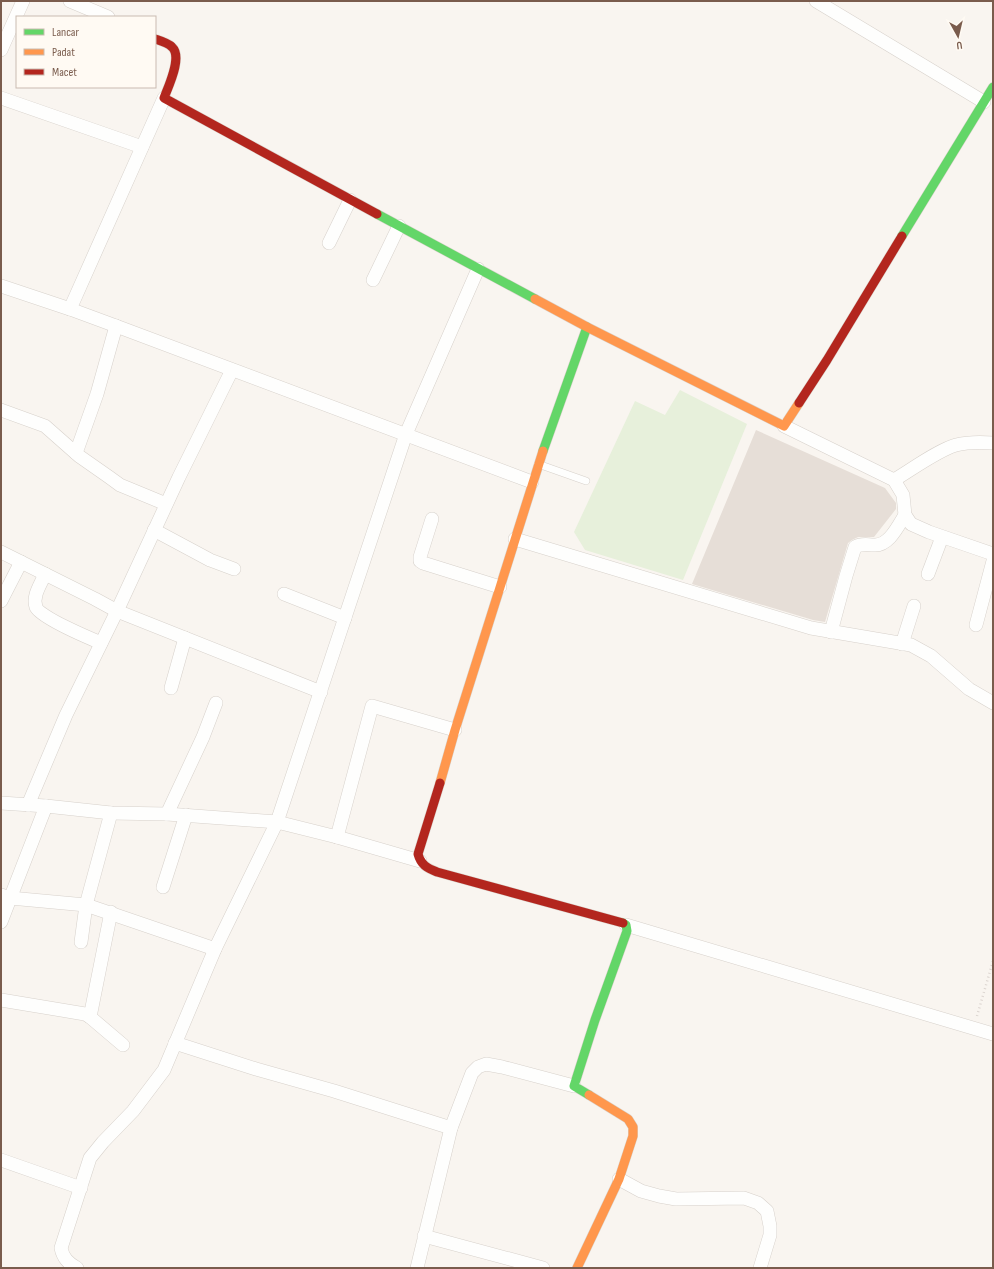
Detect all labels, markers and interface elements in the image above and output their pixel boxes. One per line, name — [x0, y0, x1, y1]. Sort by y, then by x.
legend — [16, 16, 156, 88]
north arrow — [938, 16, 978, 56]
text: Lancar — [52, 25, 79, 40]
text: U — [955, 39, 963, 52]
text: Padat — [52, 45, 75, 60]
text: Macet — [52, 65, 77, 80]

